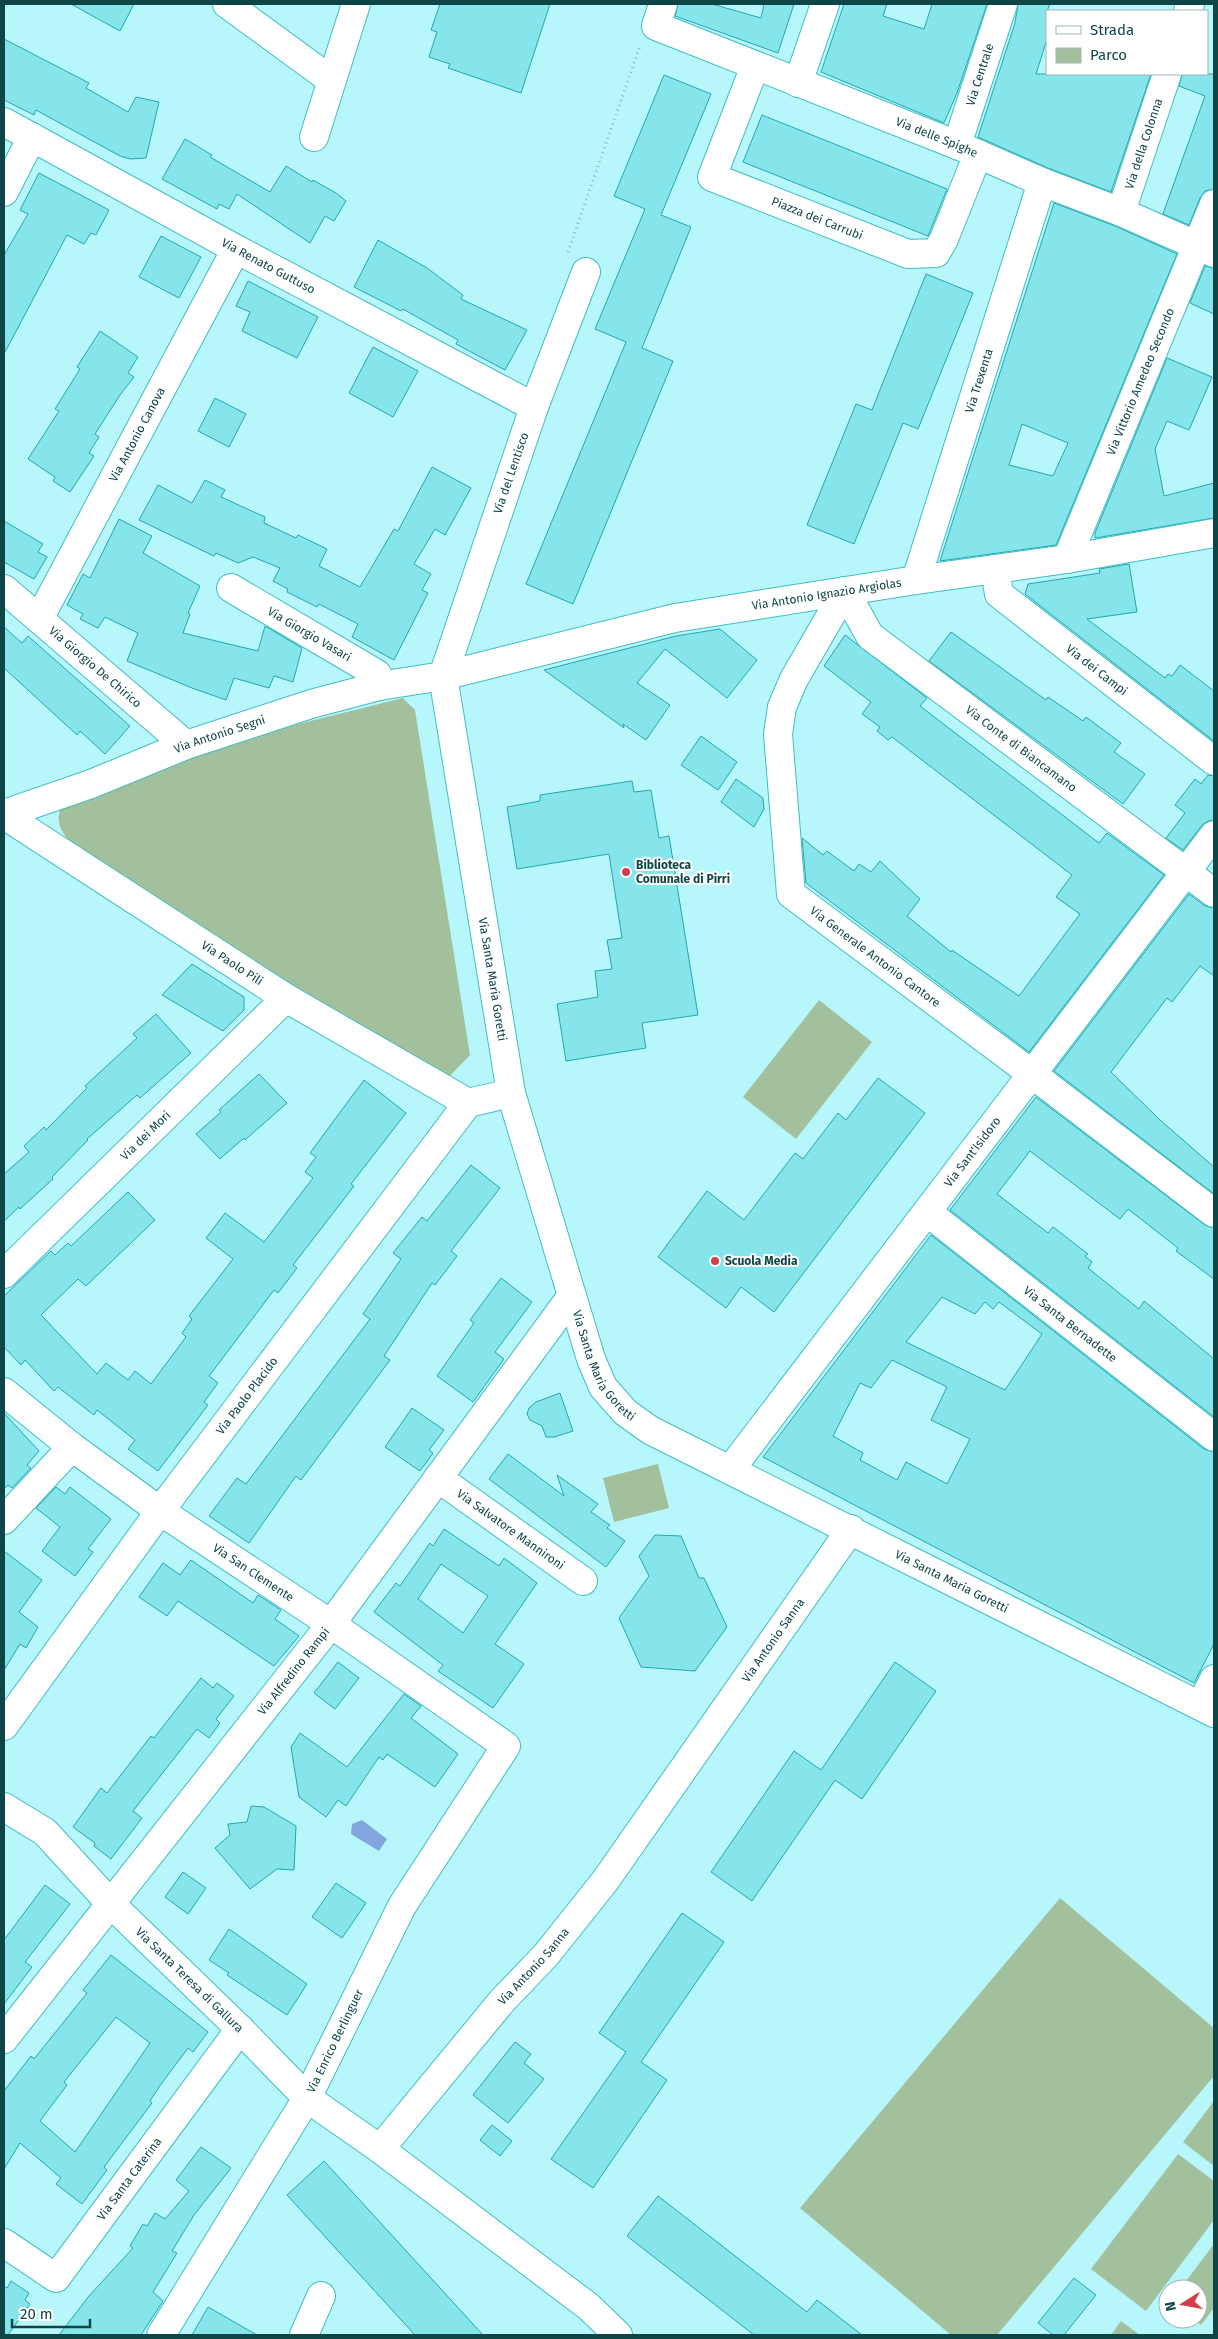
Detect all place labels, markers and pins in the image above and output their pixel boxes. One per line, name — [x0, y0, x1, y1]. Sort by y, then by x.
place label: Biblioteca Comunale di Pirri — [636, 858, 730, 886]
marker: Biblioteca Comunale di Pirri — [620, 866, 632, 878]
place label: Scuola Media — [725, 1254, 798, 1268]
marker: Scuola Media — [709, 1255, 721, 1267]

